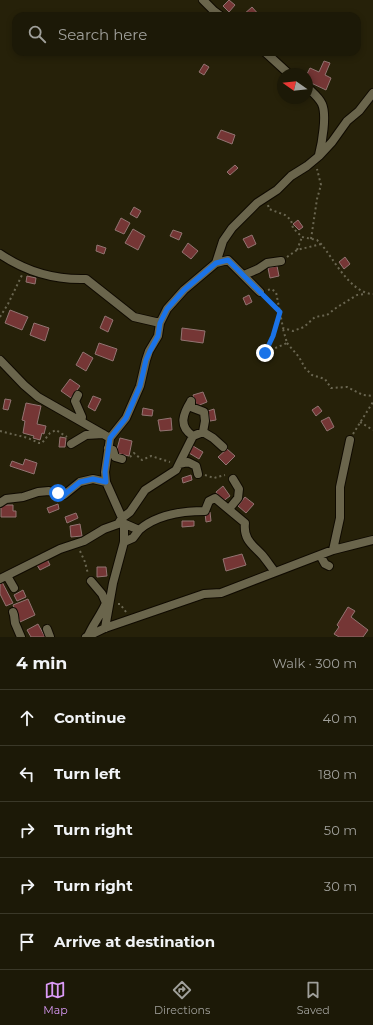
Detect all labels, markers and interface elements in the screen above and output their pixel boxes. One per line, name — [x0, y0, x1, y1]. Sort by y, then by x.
search box — [12, 12, 361, 56]
icon: search — [26, 23, 48, 45]
text: Search here — [58, 25, 147, 44]
north arrow — [277, 68, 313, 104]
route end — [256, 344, 274, 362]
route start — [49, 484, 67, 502]
text: 4 min — [16, 653, 67, 673]
text: Walk · 300 m — [272, 655, 357, 671]
icon: ahead — [16, 707, 38, 729]
text: Continue — [54, 708, 126, 727]
text: 40 m — [323, 710, 357, 726]
icon: left — [16, 763, 38, 785]
text: Turn left — [54, 764, 121, 783]
text: 180 m — [318, 766, 357, 782]
icon: right — [16, 819, 38, 841]
text: Turn right — [54, 820, 133, 839]
text: 50 m — [324, 822, 357, 838]
icon: right — [16, 875, 38, 897]
text: Turn right — [54, 876, 133, 895]
text: 30 m — [324, 878, 357, 894]
icon: arrive — [16, 931, 38, 953]
text: Arrive at destination — [54, 932, 215, 951]
tab: Map — [43, 979, 68, 1017]
tab: Directions — [154, 979, 210, 1017]
tab: Saved — [297, 979, 330, 1017]

